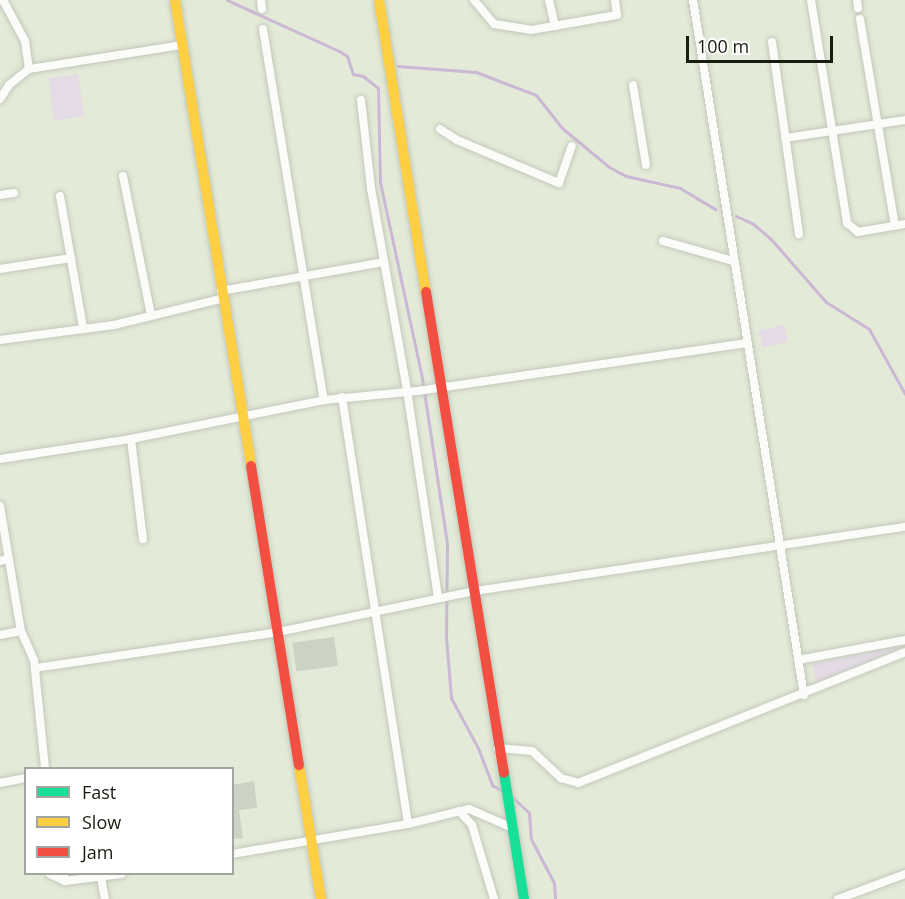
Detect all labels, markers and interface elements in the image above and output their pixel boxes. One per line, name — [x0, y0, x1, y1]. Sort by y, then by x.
scale bar — [689, 24, 836, 62]
text: 100 m — [697, 34, 749, 58]
legend — [24, 767, 234, 875]
text: Fast — [82, 780, 116, 804]
text: Slow — [82, 810, 121, 834]
text: Jam — [82, 840, 114, 864]

